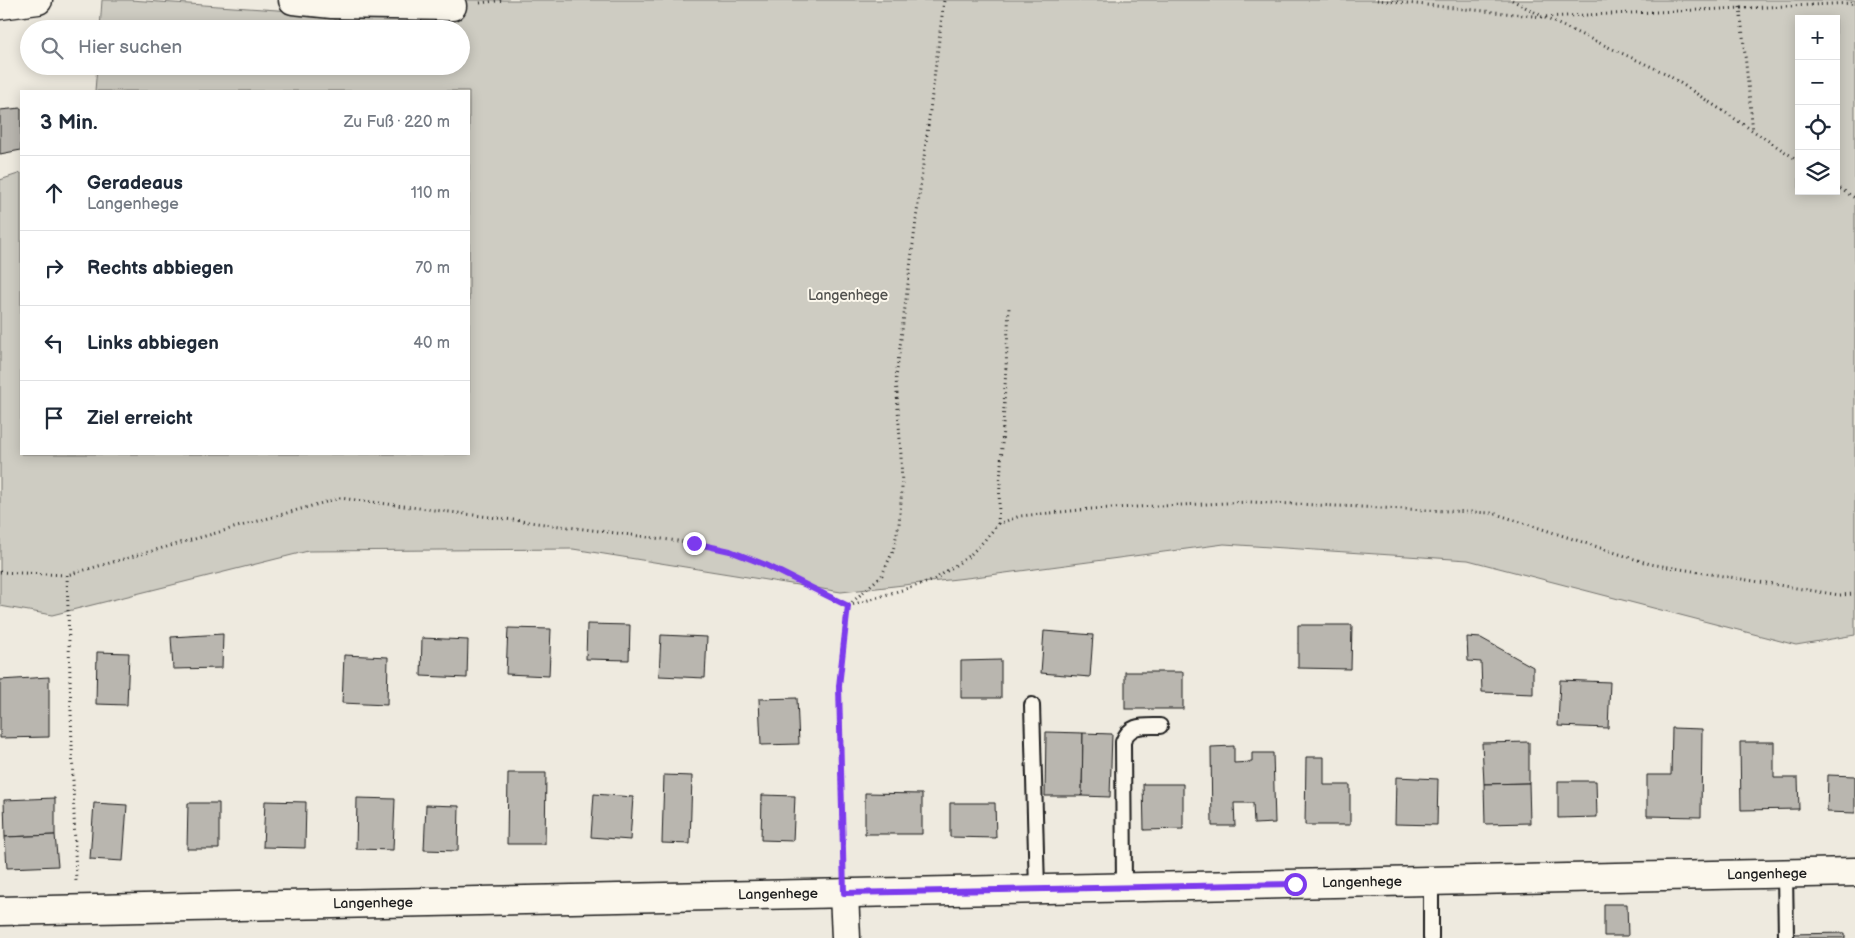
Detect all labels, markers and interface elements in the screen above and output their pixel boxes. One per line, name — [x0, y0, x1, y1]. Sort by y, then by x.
map controls — [1795, 15, 1840, 195]
button: + — [1795, 15, 1840, 60]
search box — [20, 20, 470, 75]
icon: search — [38, 34, 66, 62]
text: Hier suchen — [78, 36, 182, 59]
button: − — [1795, 60, 1840, 105]
button: locate — [1795, 105, 1840, 150]
text: 3 Min. — [40, 110, 98, 135]
text: Zu Fuß · 220 m — [344, 113, 450, 132]
button: layers — [1795, 150, 1840, 195]
text: Geradeaus — [87, 172, 183, 195]
icon: ahead — [40, 179, 68, 207]
text: 110 m — [411, 184, 450, 203]
text: Langenhege — [87, 195, 179, 214]
icon: right — [40, 254, 68, 282]
text: Rechts abbiegen — [87, 257, 234, 280]
text: 70 m — [415, 259, 450, 278]
park label: Langenhege — [808, 287, 888, 304]
icon: left — [40, 329, 68, 357]
text: Links abbiegen — [87, 332, 219, 355]
text: 40 m — [413, 334, 450, 353]
icon: arrive — [40, 404, 68, 432]
text: Ziel erreicht — [87, 407, 193, 430]
route end — [683, 532, 706, 555]
street label: Langenhege — [1727, 865, 1807, 883]
route start — [1284, 873, 1307, 896]
street label: Langenhege — [1322, 873, 1402, 891]
street label: Langenhege — [738, 885, 818, 903]
street label: Langenhege — [333, 894, 413, 912]

